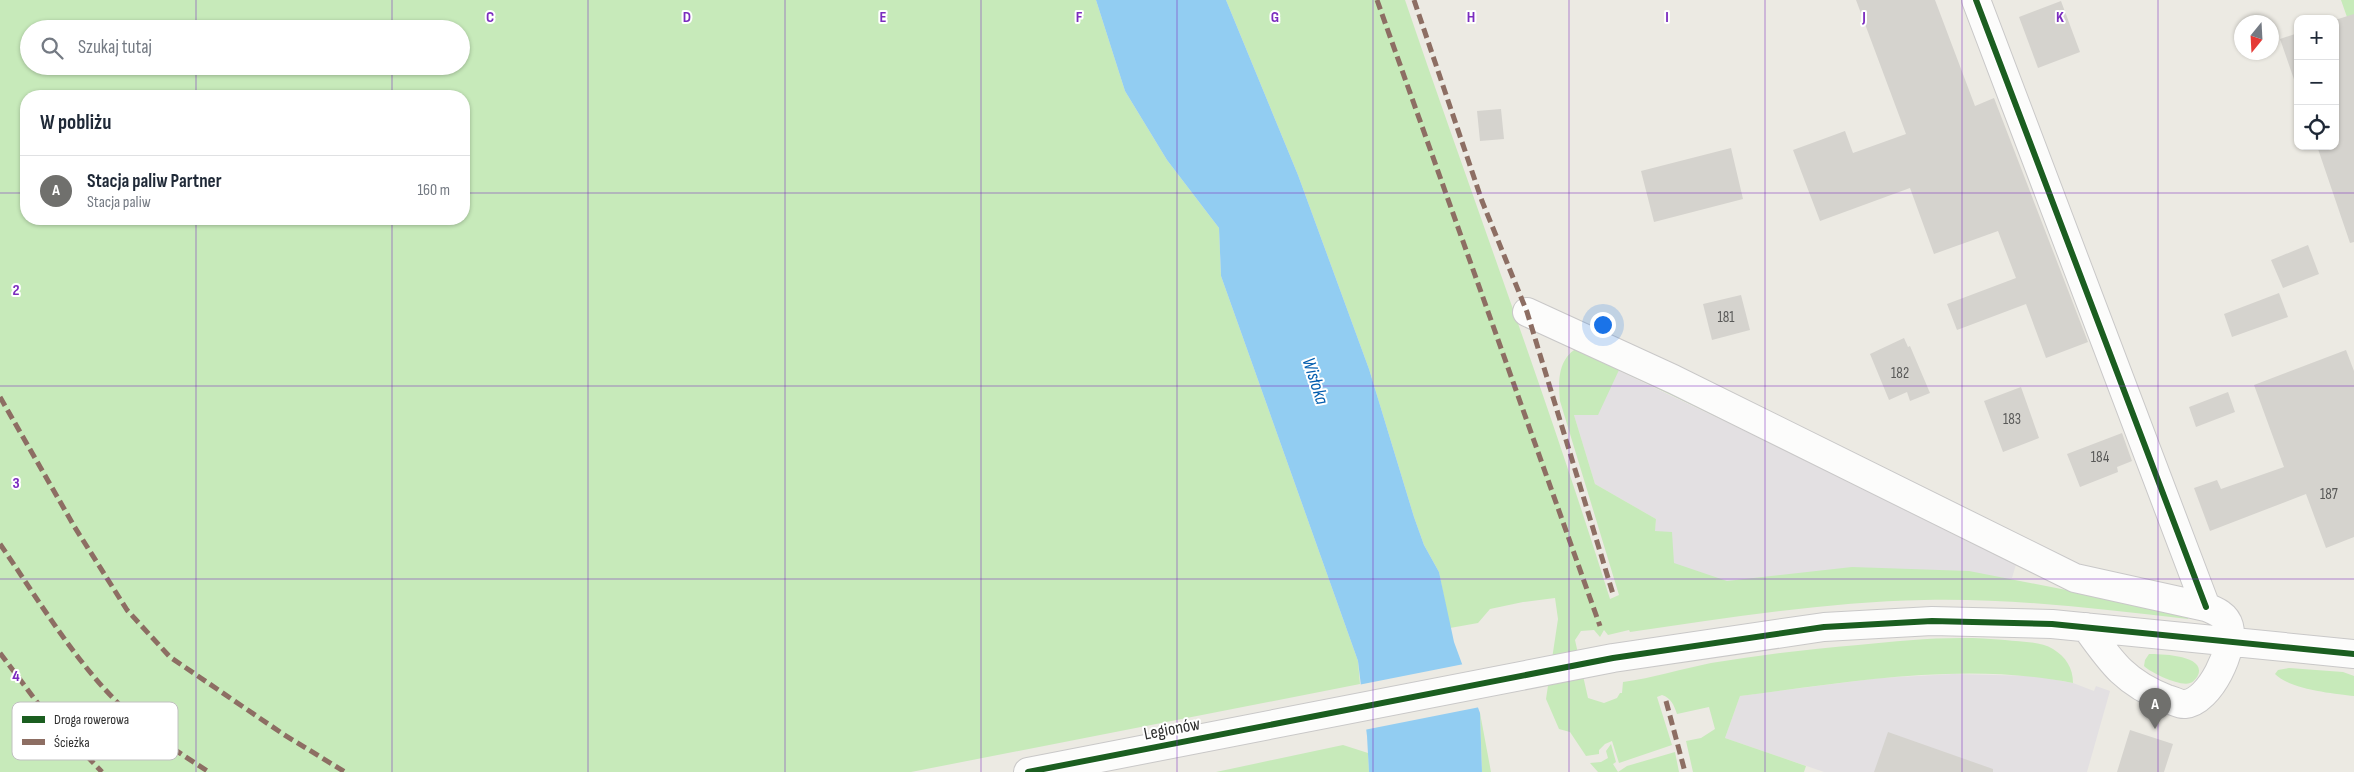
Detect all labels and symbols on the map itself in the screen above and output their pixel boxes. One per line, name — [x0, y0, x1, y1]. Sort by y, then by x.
text: C — [486, 8, 494, 27]
text: D — [683, 8, 691, 27]
text: E — [880, 8, 887, 27]
text: F — [1076, 8, 1083, 27]
text: G — [1271, 8, 1279, 27]
text: H — [1467, 8, 1475, 27]
text: I — [1665, 8, 1669, 27]
text: J — [1861, 8, 1866, 27]
text: K — [2056, 8, 2064, 27]
north arrow — [2234, 15, 2279, 60]
text: 2 — [12, 281, 20, 300]
house number: 181 — [1717, 308, 1735, 327]
your location — [1590, 312, 1616, 338]
water label: Wisłoka — [1297, 355, 1333, 408]
house number: 182 — [1891, 364, 1909, 383]
house number: 183 — [2003, 410, 2021, 429]
house number: 184 — [2091, 448, 2109, 467]
text: 3 — [12, 474, 20, 493]
house number: 187 — [2320, 485, 2338, 504]
text: 4 — [12, 667, 20, 686]
pin: A — [2139, 688, 2171, 729]
legend — [12, 702, 178, 760]
text: Droga rowerowa — [54, 711, 129, 728]
street label: Legionów — [1142, 713, 1202, 745]
text: Ścieżka — [54, 734, 90, 751]

